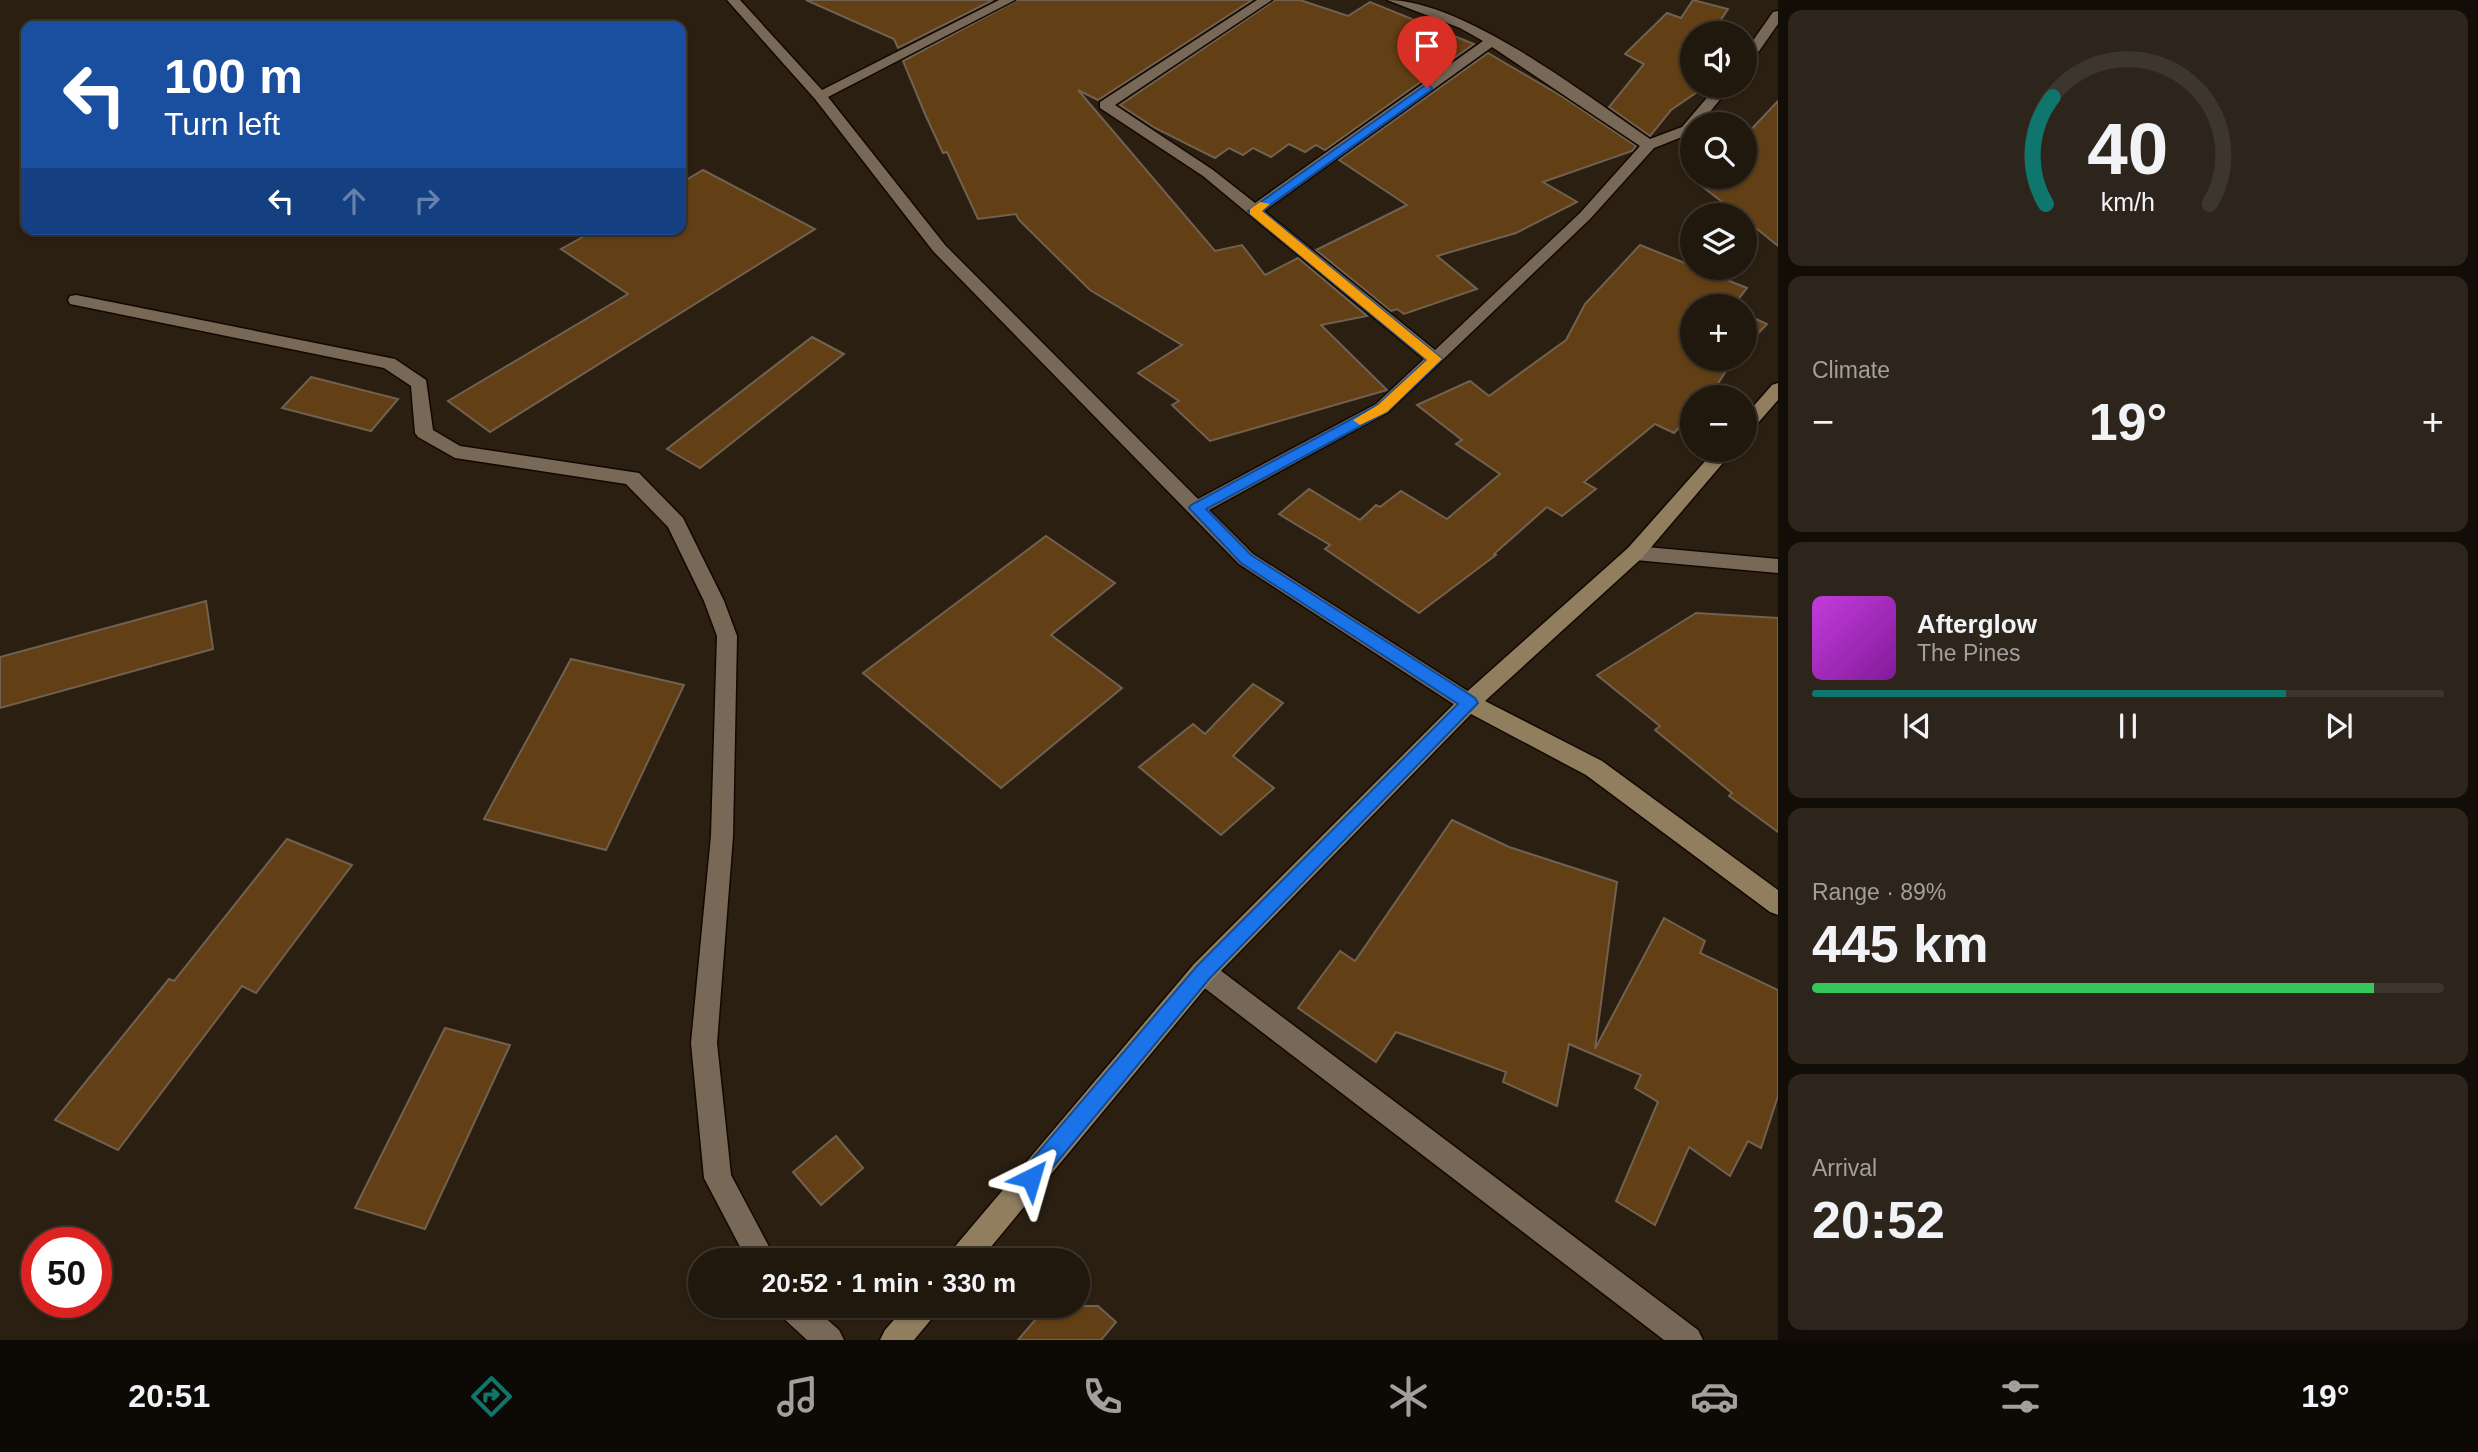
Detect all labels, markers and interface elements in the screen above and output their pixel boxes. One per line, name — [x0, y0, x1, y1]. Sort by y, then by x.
pin — [1397, 16, 1457, 88]
map controls — [1680, 21, 1757, 462]
button: sound — [1680, 21, 1757, 98]
icon: arrive — [1408, 27, 1446, 65]
icon: left — [49, 49, 140, 140]
text: 100 m — [164, 49, 303, 103]
text: Turn left — [164, 106, 280, 142]
text: 40 — [2088, 108, 2168, 189]
button: search — [1680, 112, 1757, 189]
icon: left — [262, 182, 300, 220]
icon: ahead — [335, 182, 373, 220]
icon: right — [408, 182, 446, 220]
text: km/h — [2101, 188, 2155, 216]
button: layers — [1680, 203, 1757, 280]
button: + — [1680, 294, 1757, 371]
text: Climate — [1812, 357, 1890, 383]
button: − — [1680, 385, 1757, 462]
text: 19° — [2089, 393, 2167, 451]
text: − — [1812, 401, 1834, 443]
text: + — [2422, 401, 2444, 443]
text: Afterglow — [1917, 609, 2037, 639]
text: The Pines — [1917, 640, 2021, 666]
icon: previous — [1898, 707, 1936, 745]
icon: pause — [2109, 707, 2147, 745]
icon: next — [2320, 707, 2358, 745]
text: Range · 89% — [1812, 879, 1946, 905]
text: 445 km — [1812, 915, 1988, 973]
position arrow — [994, 1141, 1068, 1215]
text: Arrival — [1812, 1155, 1877, 1181]
text: 20:52 — [1812, 1191, 1945, 1249]
speed limit sign: 50 — [21, 1227, 112, 1318]
text: 20:52 · 1 min · 330 m — [762, 1268, 1016, 1298]
icon: directions — [467, 1372, 516, 1421]
icon: music — [773, 1372, 822, 1421]
icon: phone — [1078, 1372, 1127, 1421]
icon: climate — [1384, 1372, 1433, 1421]
icon: car — [1690, 1372, 1739, 1421]
icon: filters — [1996, 1372, 2045, 1421]
text: 20:51 — [128, 1378, 210, 1414]
text: 19° — [2301, 1378, 2350, 1414]

